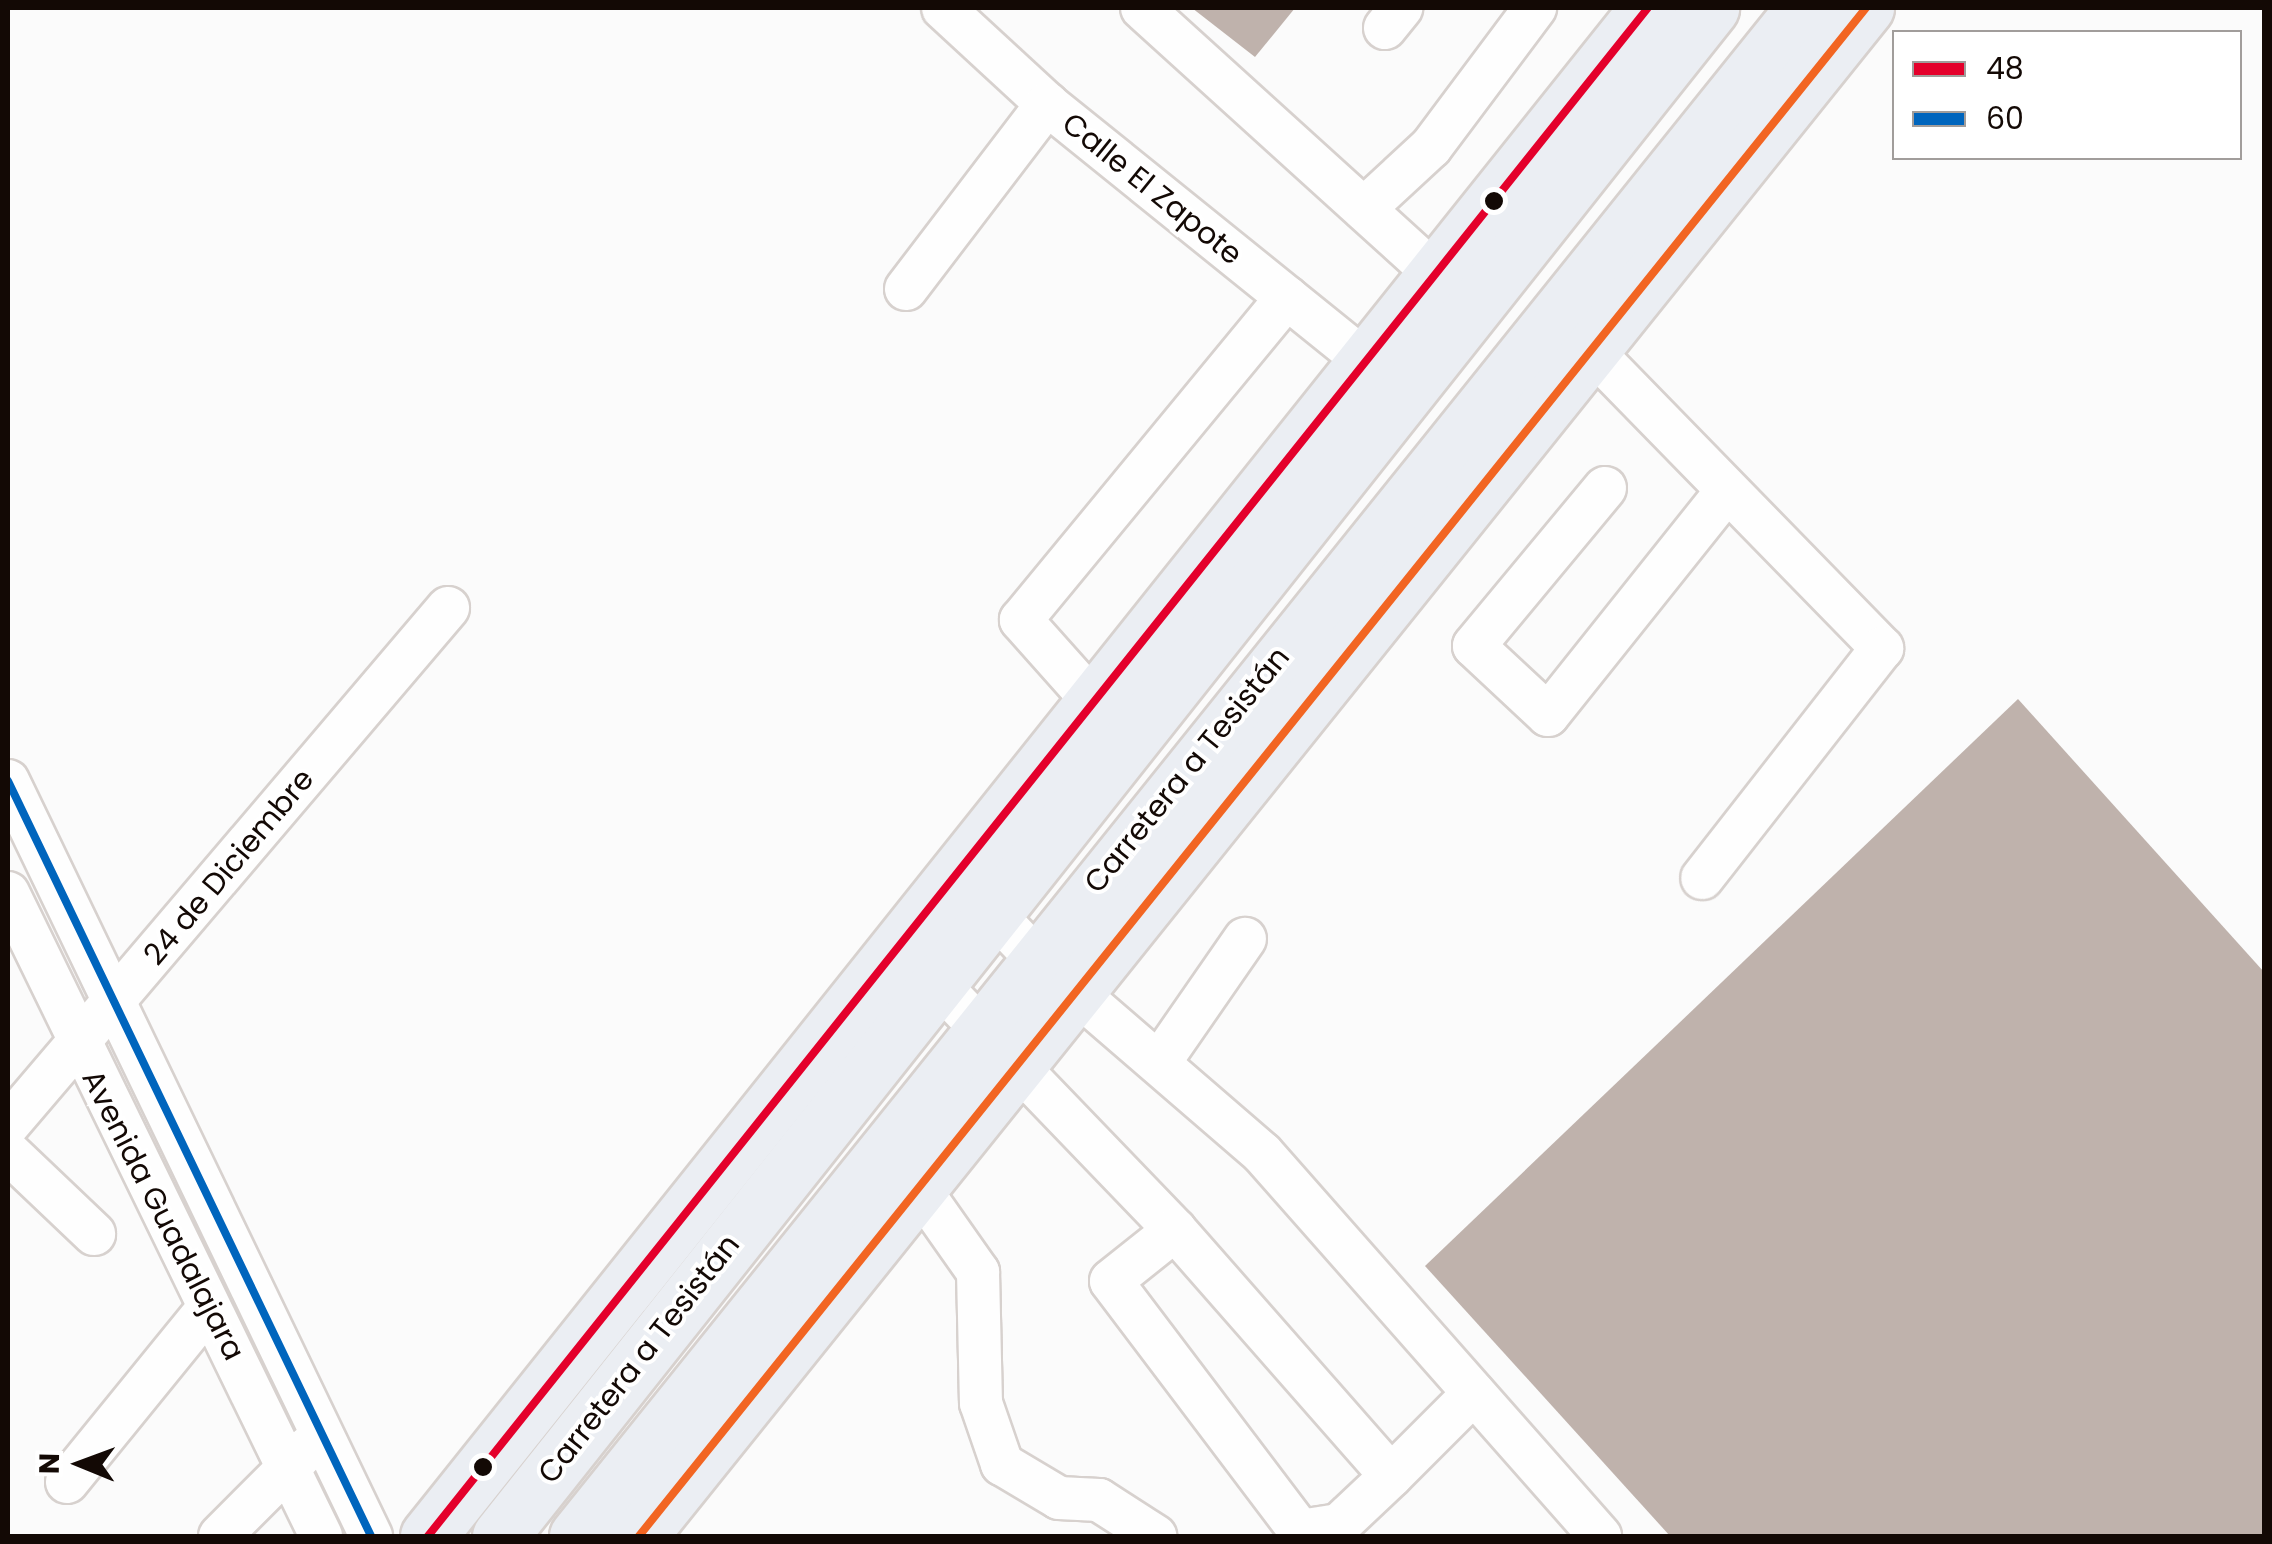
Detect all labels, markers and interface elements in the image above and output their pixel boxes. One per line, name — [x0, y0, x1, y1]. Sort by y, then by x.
legend — [1892, 30, 2242, 160]
text: 48 — [1986, 47, 2024, 90]
text: 60 — [1986, 97, 2024, 140]
street label: Calle El Zapote — [1055, 105, 1249, 273]
unlabelled marker — [1484, 191, 1504, 211]
street label: Carretera a Tesistán — [1077, 640, 1297, 900]
street label: 24 de Diciembre — [137, 762, 321, 972]
street label: Avenida Guadalajara — [74, 1064, 252, 1366]
street label: Carretera a Tesistán — [531, 1227, 747, 1491]
north arrow — [30, 1414, 130, 1514]
text: N — [30, 1453, 69, 1474]
unlabelled marker — [473, 1457, 493, 1477]

